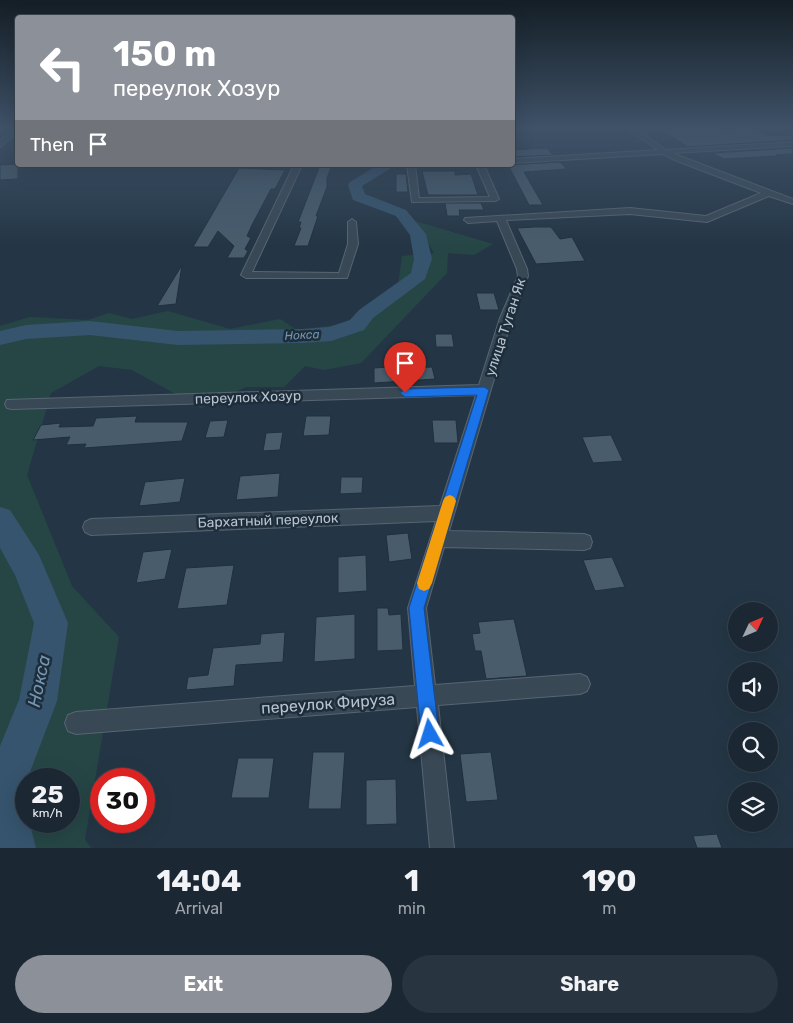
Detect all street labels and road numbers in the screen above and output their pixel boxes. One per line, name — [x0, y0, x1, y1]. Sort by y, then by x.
street label: улица Туган Як — [482, 276, 529, 378]
street label: переулок Хозур — [195, 387, 302, 408]
street label: Бархатный переулок — [197, 510, 339, 531]
street label: переулок Фируза — [260, 689, 396, 718]

